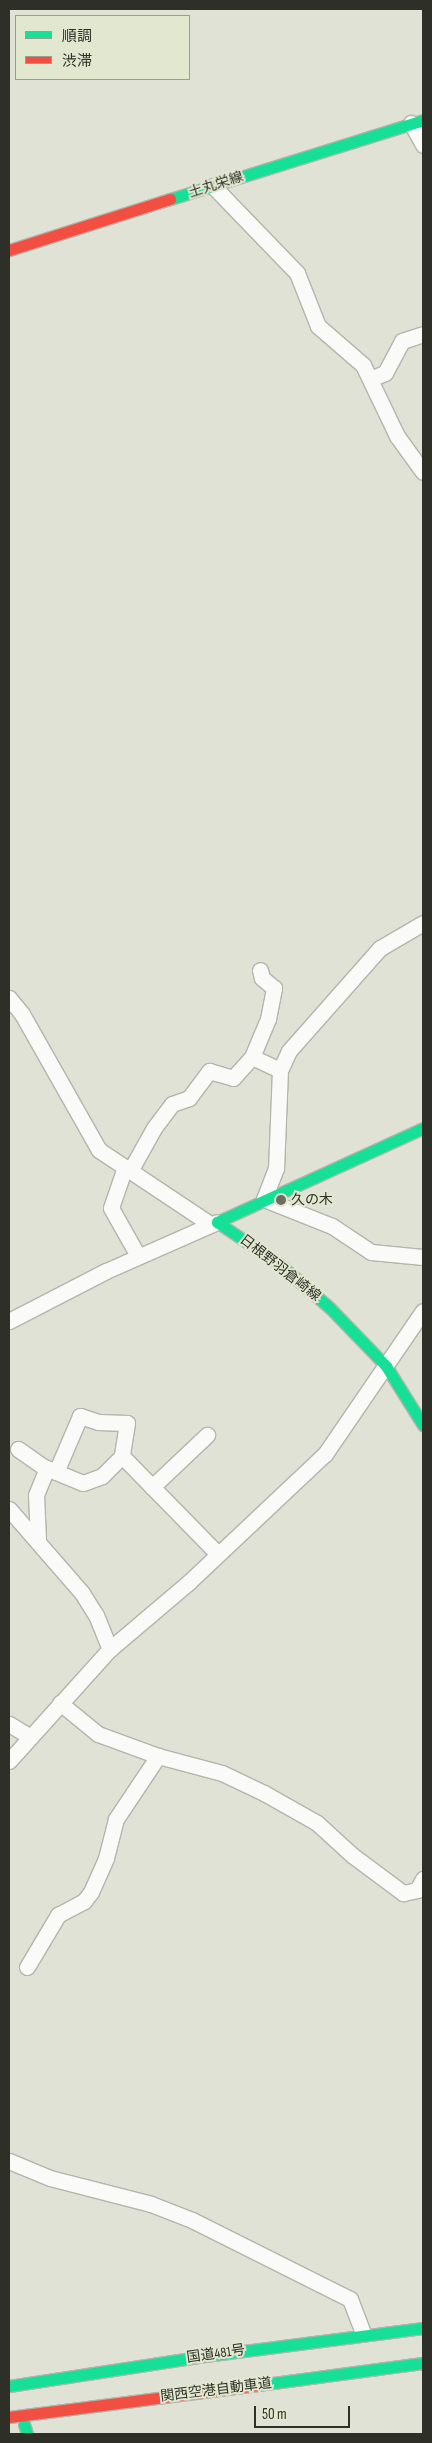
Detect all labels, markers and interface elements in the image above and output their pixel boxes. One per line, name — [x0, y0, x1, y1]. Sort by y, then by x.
legend — [15, 15, 190, 80]
text: 順調 — [62, 27, 92, 46]
text: 渋滞 — [62, 52, 92, 71]
street label: 土丸栄線 — [187, 168, 245, 202]
place label: 久の木 — [291, 1192, 333, 1208]
marker: 久の木 — [275, 1194, 287, 1206]
street label: 日根野羽倉崎線 — [236, 1231, 324, 1305]
street label: 国道481号 — [186, 2342, 246, 2366]
street label: 関西空港自動車道 — [159, 2375, 273, 2405]
scale bar — [257, 2396, 353, 2428]
text: 50 m — [262, 2405, 287, 2424]

